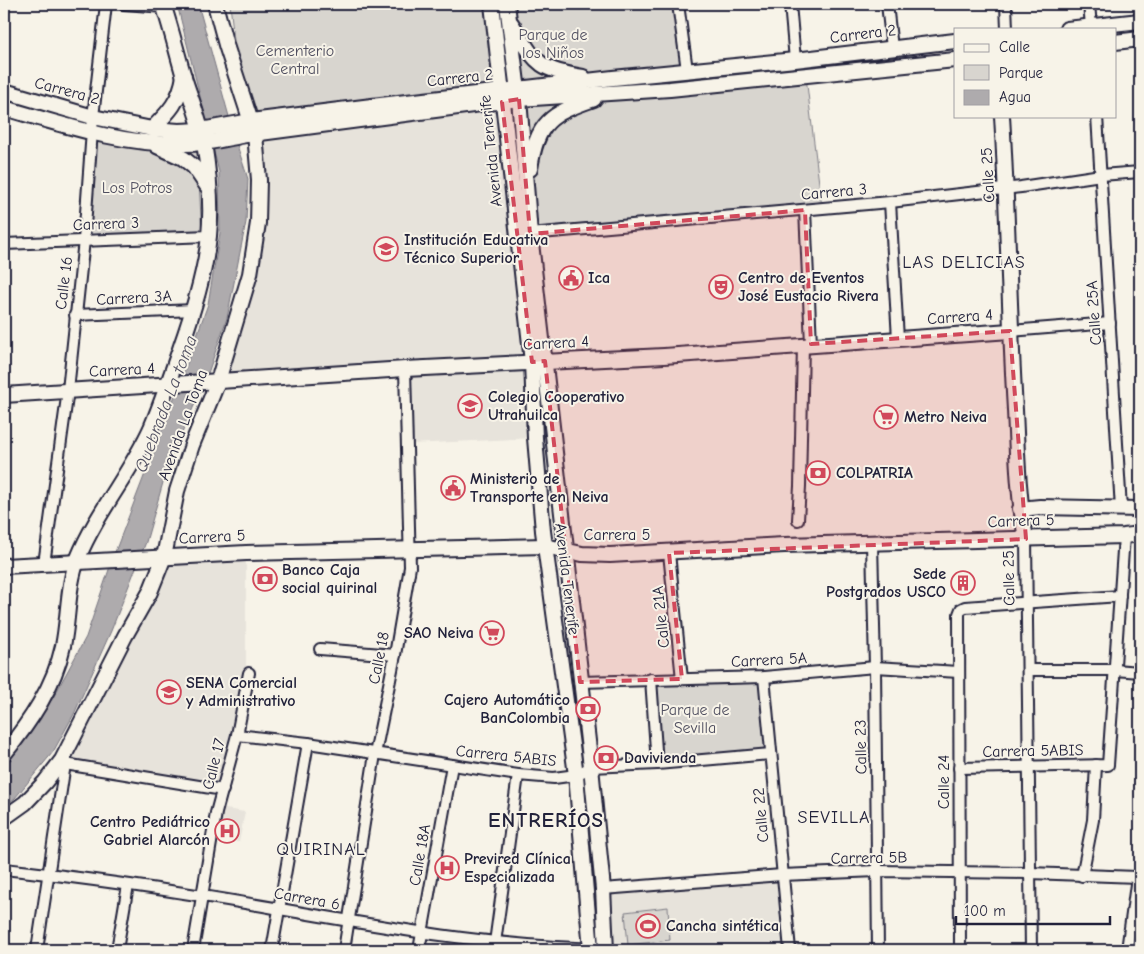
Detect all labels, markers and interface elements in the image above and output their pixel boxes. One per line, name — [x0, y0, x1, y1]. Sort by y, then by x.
street label: Carrera 2 — [829, 21, 897, 47]
park label: Parque de los Niños — [519, 26, 587, 62]
legend — [954, 28, 1116, 118]
text: Calle — [999, 38, 1031, 56]
park label: Cementerio Central — [256, 42, 334, 78]
text: Parque — [999, 64, 1044, 82]
street label: Carrera 2 — [426, 66, 494, 90]
street label: Carrera 2 — [33, 74, 101, 108]
text: Agua — [999, 88, 1031, 106]
street label: Avenida Tenerife — [476, 94, 506, 208]
street label: Calle 25 — [978, 147, 998, 203]
park label: Los Potros — [102, 179, 173, 197]
street label: Carrera 3 — [800, 180, 868, 204]
street label: Carrera 3 — [73, 214, 139, 234]
place label: Institución Educativa Técnico Superior — [404, 231, 548, 267]
school or university icon: Institución Educativa Técnico Superior — [373, 236, 399, 262]
district label: LAS DELICIAS — [902, 252, 1026, 273]
street label: Calle 16 — [52, 255, 76, 311]
public building icon: Ica — [558, 265, 584, 291]
place label: Ica — [588, 269, 610, 287]
place label: Centro de Eventos José Eustacio Rivera — [738, 269, 879, 305]
theatre icon: Centro de Eventos José Eustacio Rivera — [708, 274, 734, 300]
street label: Calle 25A — [1083, 280, 1105, 346]
street label: Carrera 3A — [96, 287, 172, 309]
street label: Carrera 4 — [927, 306, 993, 328]
street label: Carrera 4 — [523, 332, 589, 354]
water label: Quebrada La toma — [130, 333, 202, 475]
street label: Carrera 4 — [89, 359, 155, 381]
street label: Avenida La Toma — [155, 367, 211, 483]
place label: Colegio Cooperativo Utrahuilca — [488, 388, 625, 424]
school or university icon: Colegio Cooperativo Utrahuilca — [457, 393, 483, 419]
supermarket icon: Metro Neiva — [873, 404, 899, 430]
place label: Metro Neiva — [904, 408, 987, 426]
bank icon: COLPATRIA — [805, 460, 831, 486]
place label: COLPATRIA — [836, 464, 913, 482]
place label: Ministerio de Transporte en Neiva — [470, 470, 609, 506]
public building icon: Ministerio de Transporte en Neiva — [440, 475, 466, 501]
street label: Carrera 5 — [987, 511, 1055, 531]
street label: Avenida Tenerife — [551, 522, 583, 636]
street label: Carrera 5 — [178, 526, 246, 548]
street label: Carrera 5 — [584, 526, 650, 544]
street label: Calle 25 — [1000, 550, 1018, 606]
place label: Banco Caja social quirinal — [282, 561, 377, 597]
place label: Sede Postgrados USCO — [826, 565, 946, 601]
bank icon: Banco Caja social quirinal — [252, 566, 278, 592]
building icon: Sede Postgrados USCO — [950, 570, 976, 596]
street label: Calle 21A — [649, 585, 673, 649]
supermarket icon: SAO Neiva — [479, 620, 505, 646]
place label: SAO Neiva — [404, 624, 474, 642]
street label: Calle 18 — [365, 630, 393, 686]
street label: Carrera 5A — [731, 649, 807, 671]
place label: SENA Comercial y Administrativo — [186, 674, 297, 710]
school or university icon: SENA Comercial y Administrativo — [156, 679, 182, 705]
place label: Cajero Automático BanColombia — [444, 691, 570, 727]
bank icon: Cajero Automático BanColombia — [575, 696, 601, 722]
park label: Parque de Sevilla — [661, 701, 729, 737]
street label: Calle 23 — [852, 719, 870, 775]
street label: Calle 17 — [199, 736, 229, 792]
street label: Carrera 5ABIS — [982, 741, 1084, 761]
street label: Carrera 5ABIS — [455, 742, 557, 770]
bank icon: Davivienda — [593, 745, 619, 771]
place label: Davivienda — [624, 749, 697, 767]
street label: Calle 24 — [935, 755, 953, 809]
street label: Calle 22 — [750, 787, 772, 843]
district label: SEVILLA — [798, 807, 870, 828]
district label: ENTRERÍOS — [488, 808, 604, 832]
place label: Centro Pediátrico Gabriel Alarcón — [90, 813, 210, 849]
hospital icon: Centro Pediátrico Gabriel Alarcón — [214, 818, 240, 844]
street label: Calle 18A — [406, 823, 434, 887]
district label: QUIRINAL — [276, 839, 366, 860]
street label: Carrera 5B — [830, 848, 908, 868]
place label: Previred Clínica Especializada — [464, 850, 571, 886]
hospital icon: Previred Clínica Especializada — [434, 855, 460, 881]
street label: Carrera 6 — [273, 884, 341, 914]
scale bar — [956, 894, 1110, 926]
text: 100 m — [964, 902, 1006, 920]
sports icon: Cancha sintética — [635, 913, 661, 939]
place label: Cancha sintética — [666, 917, 779, 935]

